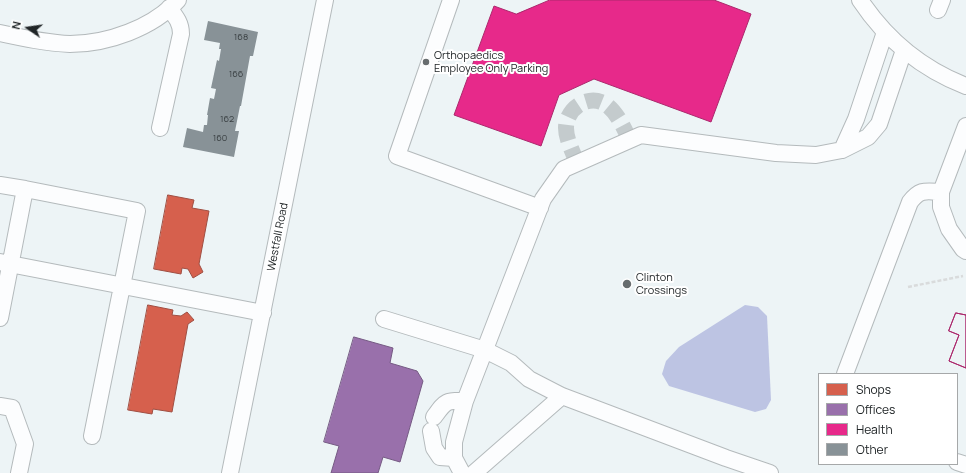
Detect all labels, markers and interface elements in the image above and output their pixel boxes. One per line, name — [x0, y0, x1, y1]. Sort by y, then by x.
north arrow — [8, 8, 48, 48]
text: N — [8, 20, 24, 31]
house number: 168 — [234, 32, 248, 42]
place label: Orthopaedics Employee Only Parking — [434, 49, 548, 75]
marker: Orthopaedics Employee Only Parking — [421, 57, 431, 67]
house number: 166 — [229, 69, 243, 79]
house number: 162 — [220, 114, 234, 124]
house number: 160 — [213, 133, 227, 143]
street label: Westfall Road — [265, 202, 291, 272]
place label: Clinton Crossings — [636, 271, 687, 297]
marker: Clinton Crossings — [621, 278, 633, 290]
legend — [818, 373, 958, 465]
text: Shops — [856, 381, 891, 398]
text: Offices — [856, 401, 895, 418]
text: Health — [856, 421, 893, 438]
text: Other — [856, 441, 888, 458]

